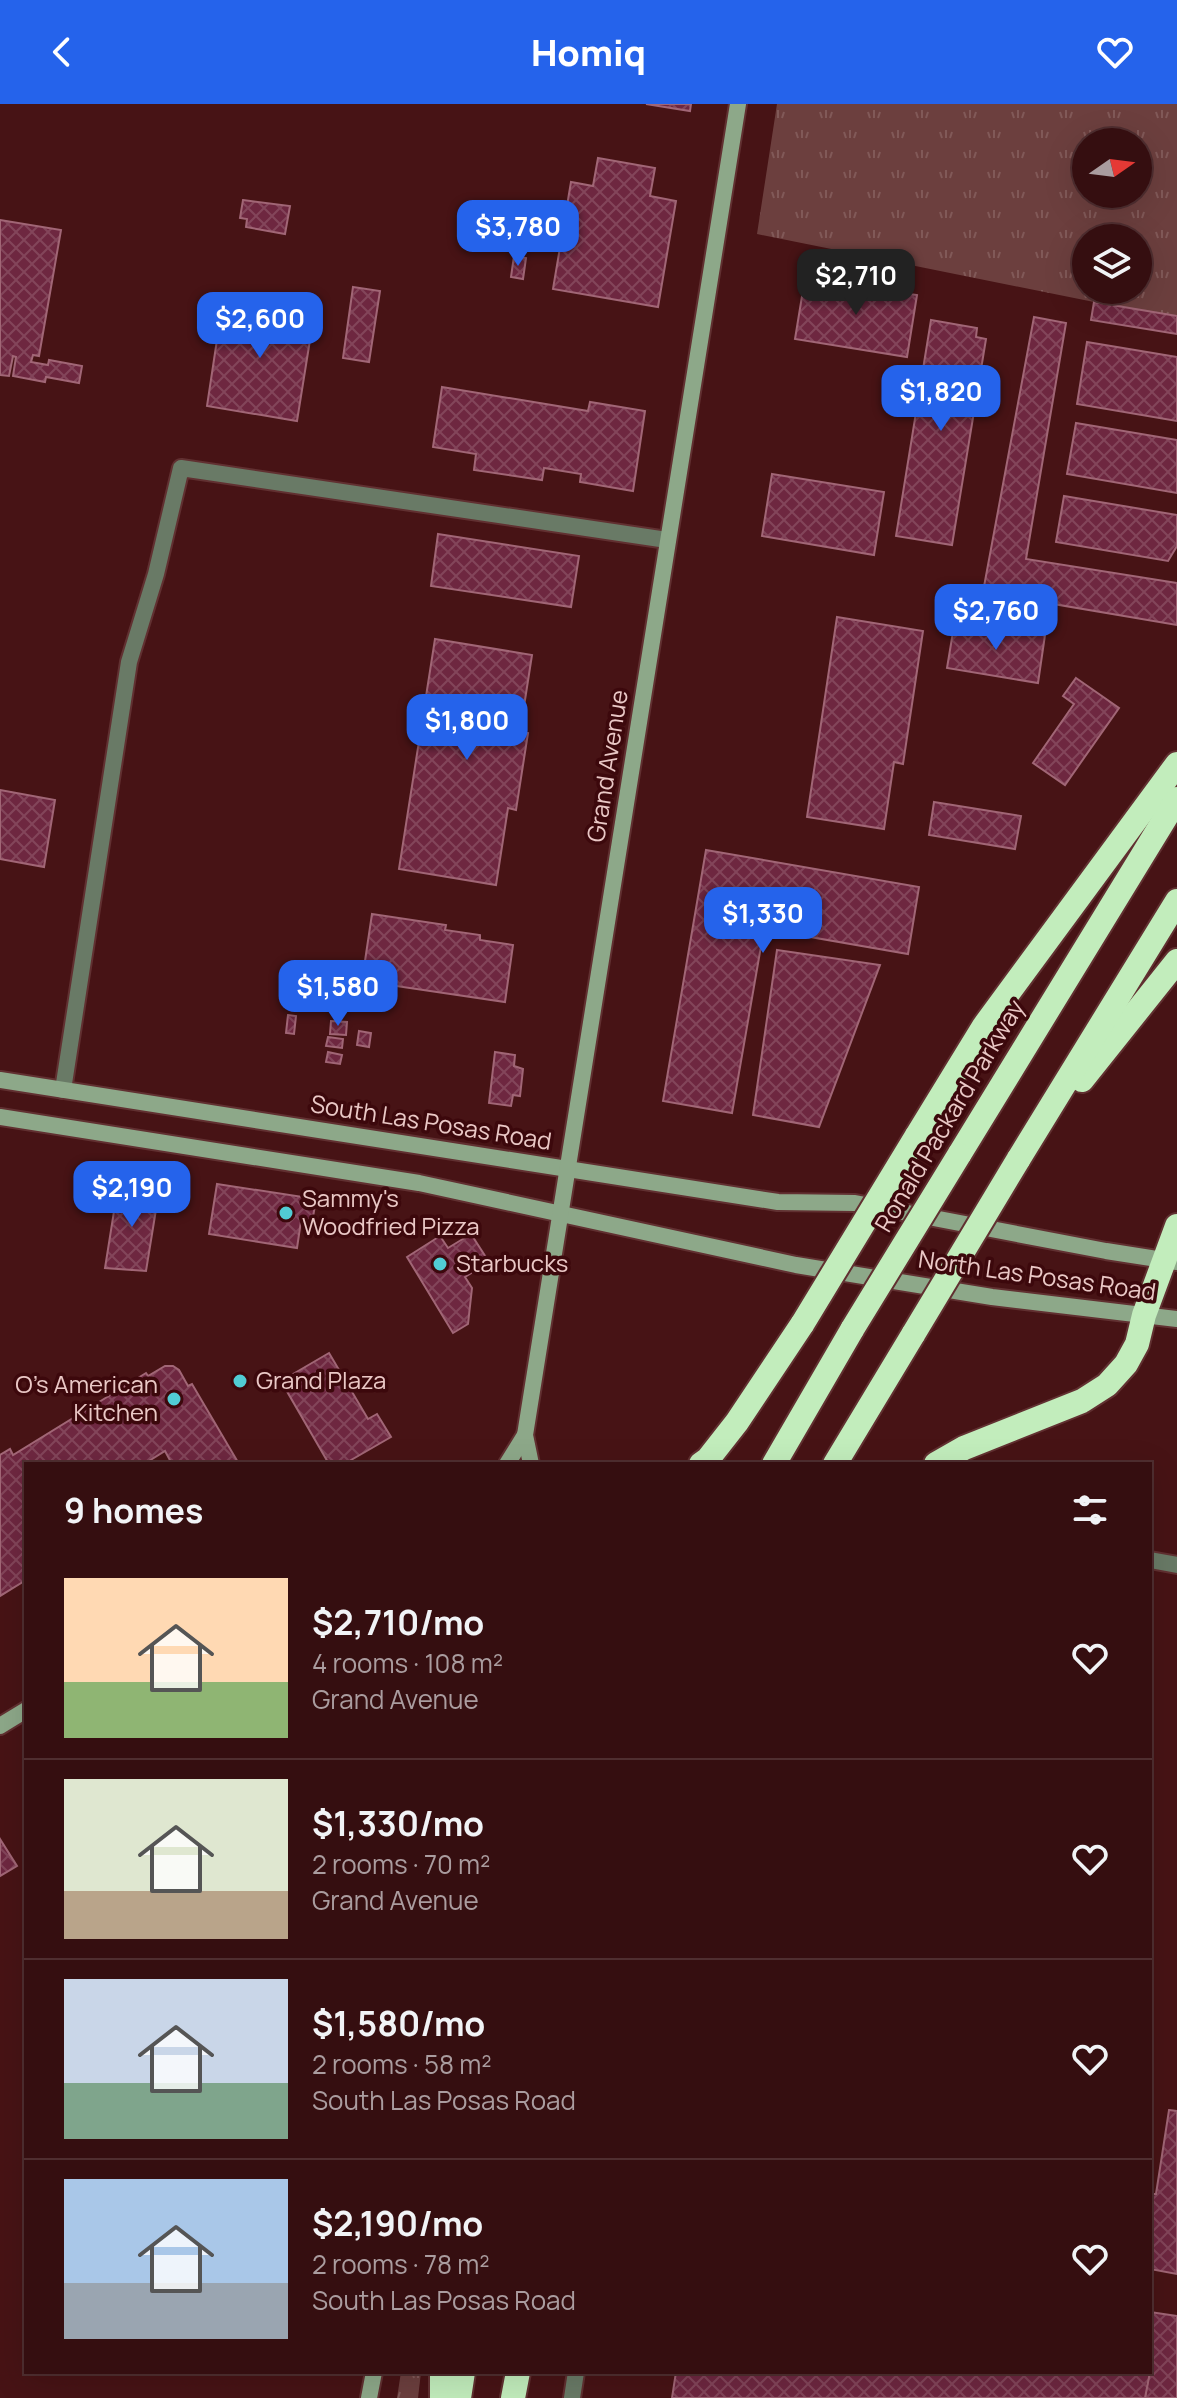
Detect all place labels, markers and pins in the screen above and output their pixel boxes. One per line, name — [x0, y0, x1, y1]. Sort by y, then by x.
pin: $3,780 — [453, 200, 583, 268]
pin: $2,710 — [791, 249, 921, 317]
pin: $2,600 — [195, 292, 325, 360]
pin: $1,820 — [876, 365, 1006, 433]
pin: $2,760 — [931, 584, 1061, 652]
pin: $1,800 — [402, 694, 532, 762]
pin: $1,330 — [698, 887, 828, 955]
pin: $1,580 — [273, 960, 403, 1028]
pin: $2,190 — [67, 1161, 197, 1229]
place label: Sammy's Woodfried Pizza — [302, 1181, 480, 1242]
marker: Sammy's Woodfried Pizza — [277, 1204, 295, 1222]
place label: Starbucks — [456, 1246, 568, 1279]
marker: Starbucks — [431, 1255, 449, 1273]
place label: Grand Plaza — [256, 1363, 386, 1396]
place label: O's American Kitchen — [15, 1367, 158, 1428]
marker: Grand Plaza — [231, 1372, 249, 1390]
marker: O's American Kitchen — [165, 1390, 183, 1408]

